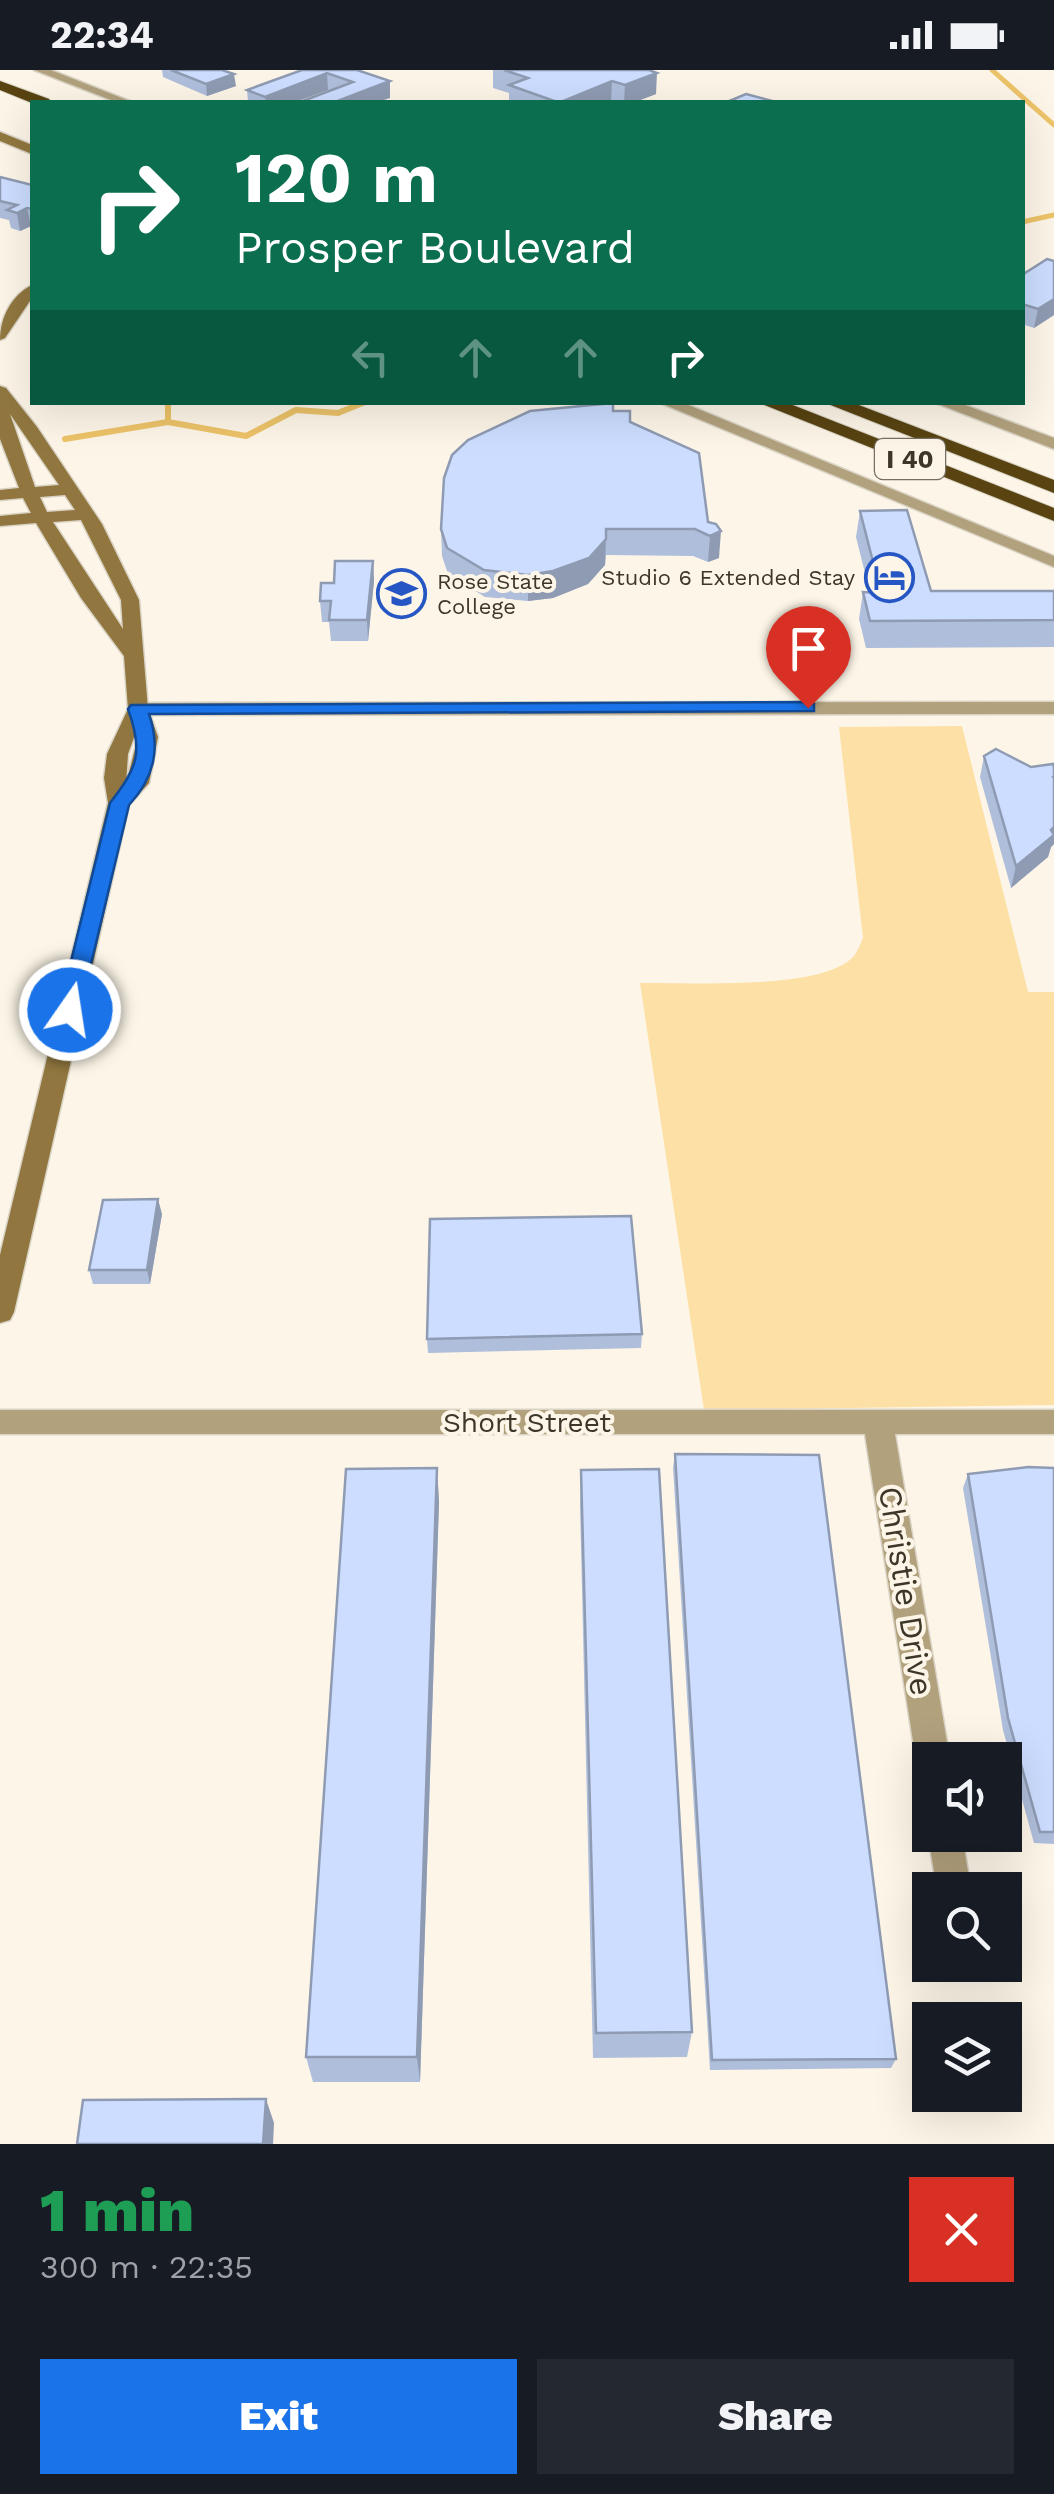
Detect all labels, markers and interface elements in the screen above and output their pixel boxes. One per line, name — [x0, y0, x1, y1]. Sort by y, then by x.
text: 22:34 — [50, 13, 154, 57]
text: 120 m — [235, 137, 438, 219]
icon: right — [70, 140, 200, 270]
text: Prosper Boulevard — [235, 221, 635, 274]
icon: left — [343, 330, 398, 385]
icon: ahead — [448, 330, 503, 385]
icon: ahead — [553, 330, 608, 385]
icon: right — [658, 330, 713, 385]
road number: I 40 — [875, 439, 945, 479]
hotel icon: Studio 6 Extended Stay — [864, 551, 916, 603]
place label: Studio 6 Extended Stay — [601, 565, 856, 590]
school or university icon: Rose State College — [376, 568, 428, 620]
place label: Rose State College — [437, 569, 554, 619]
pin — [766, 606, 851, 709]
icon: arrive — [781, 621, 836, 676]
position arrow — [18, 958, 122, 1062]
street label: Short Street — [443, 1406, 611, 1439]
street label: Christie Drive — [871, 1484, 941, 1698]
map controls — [912, 1742, 1022, 2112]
button: sound — [912, 1742, 1022, 1852]
button: search — [912, 1872, 1022, 1982]
button: layers — [912, 2002, 1022, 2112]
text: 1 min — [40, 2175, 194, 2246]
button: close — [909, 2177, 1014, 2282]
text: 300 m · 22:35 — [40, 2248, 253, 2286]
button: Exit — [40, 2359, 517, 2474]
button: Share — [537, 2359, 1014, 2474]

